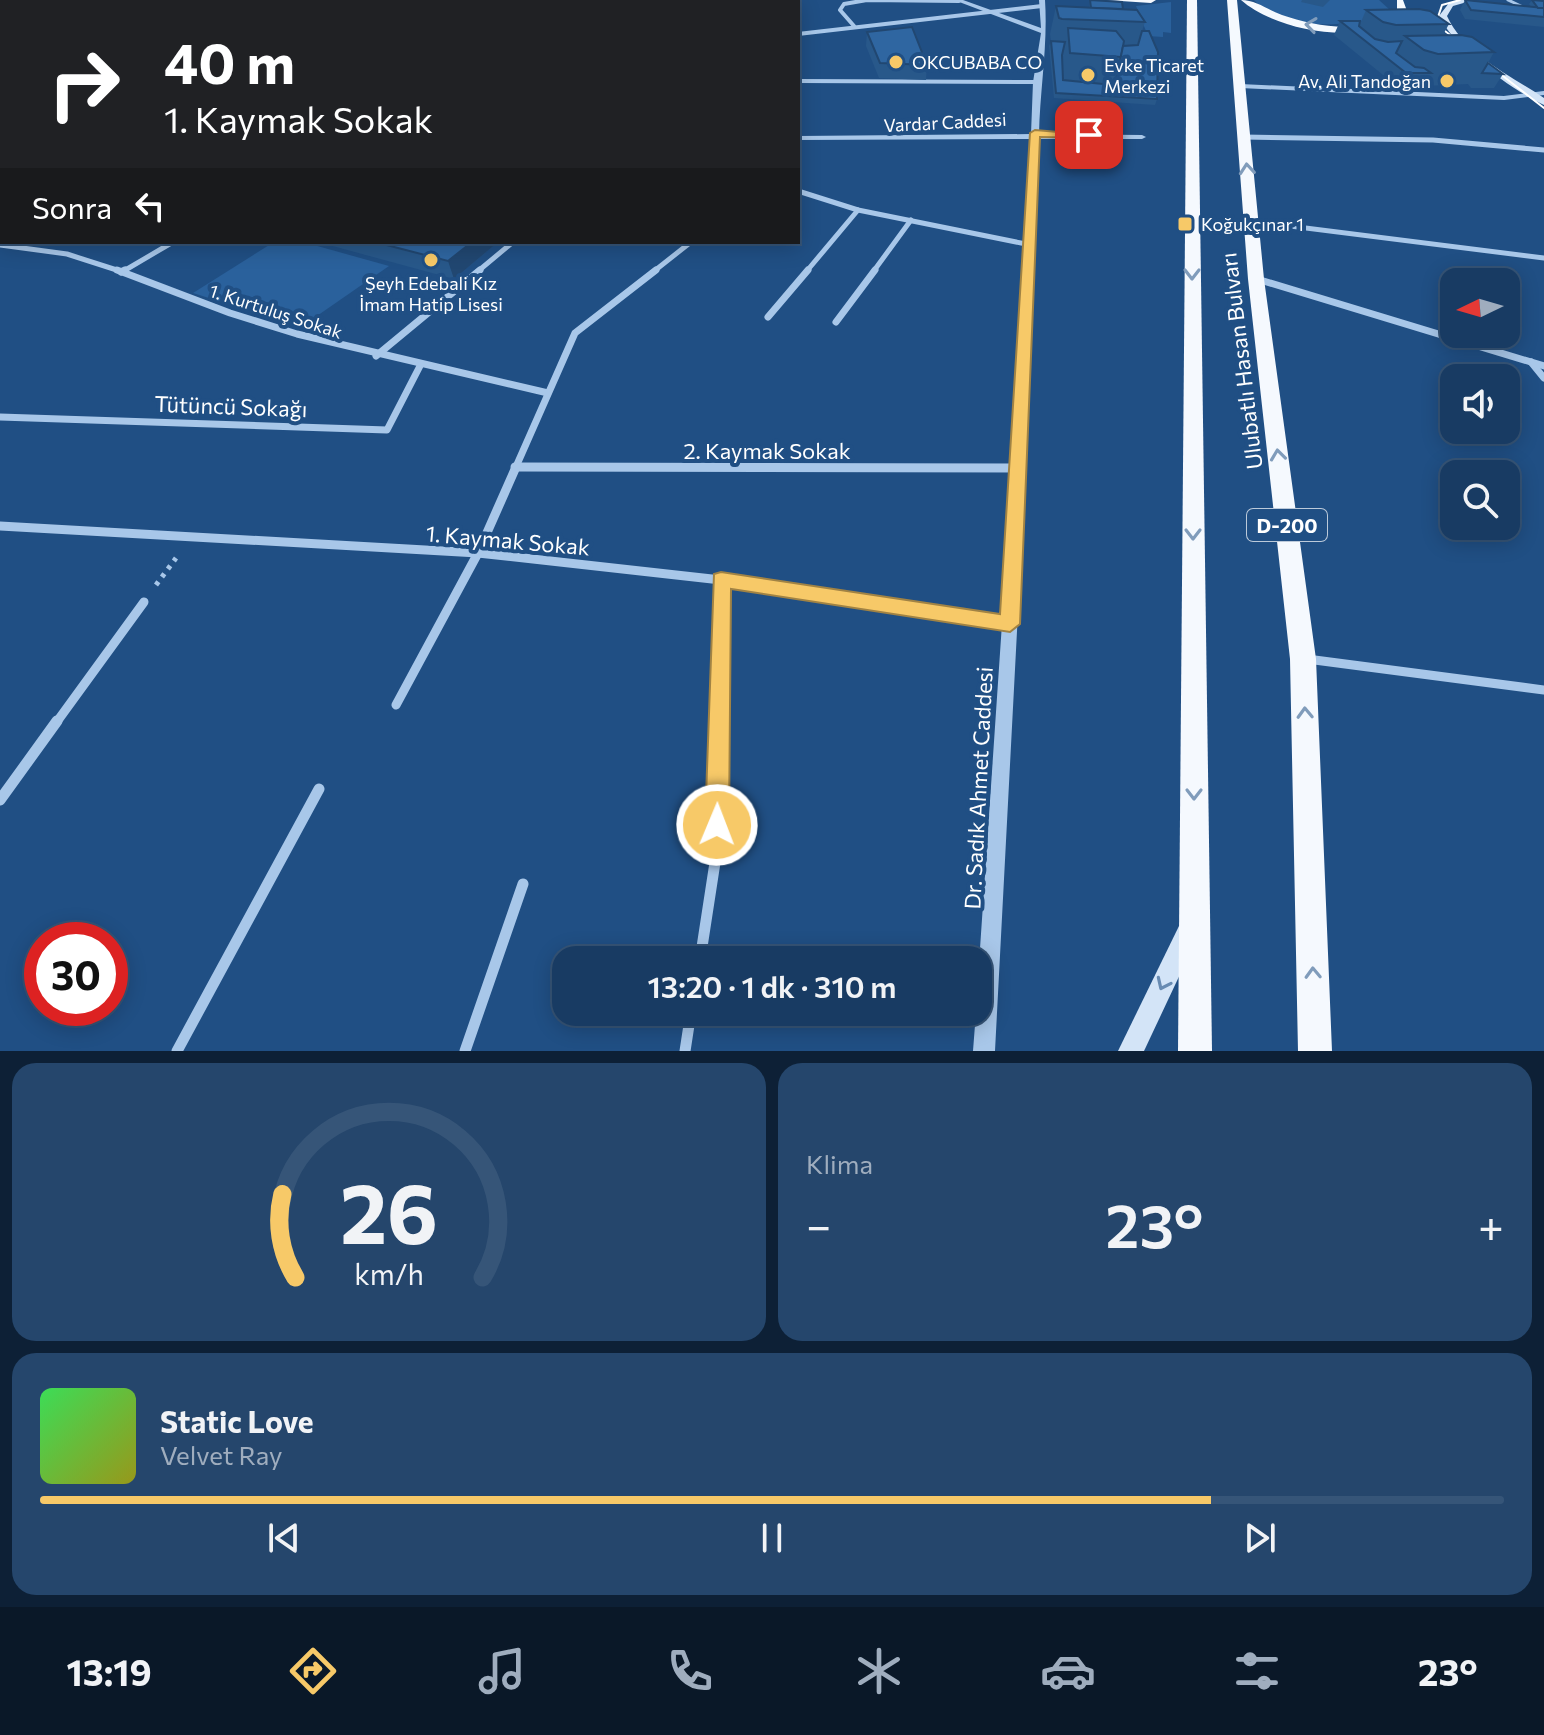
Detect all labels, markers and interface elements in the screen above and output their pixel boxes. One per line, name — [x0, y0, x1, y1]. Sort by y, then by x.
one-way arrow — [1304, 17, 1318, 34]
text: 40 m — [164, 27, 295, 96]
icon: right — [32, 32, 136, 136]
place label: OKCUBABA CO — [912, 51, 1042, 73]
marker: OKCUBABA CO — [887, 53, 905, 71]
place label: Evke Ticaret Merkezi — [1104, 54, 1204, 97]
marker: Evke Ticaret Merkezi — [1079, 66, 1097, 84]
place label: Av. Ali Tandoğan — [1298, 70, 1431, 92]
marker: Av. Ali Tandoğan — [1438, 72, 1456, 90]
text: 1. Kaymak Sokak — [164, 96, 433, 140]
pin — [1055, 101, 1123, 169]
street label: Vardar Caddesi — [883, 108, 1007, 136]
icon: arrive — [1067, 113, 1111, 157]
one-way arrow — [1239, 162, 1256, 175]
icon: left — [128, 184, 172, 228]
text: Sonra — [32, 188, 112, 225]
place label: Koğukçınar 1 — [1201, 213, 1304, 235]
marker: Koğukçınar 1 — [1176, 215, 1194, 233]
marker: Şeyh Edebali Kız İmam Hatip Lisesi — [422, 251, 440, 269]
street label: Ulubatlı Hasan Bulvarı — [1214, 251, 1268, 471]
one-way arrow — [1183, 268, 1201, 281]
north arrow — [1440, 268, 1520, 348]
map controls — [1440, 268, 1520, 540]
place label: Şeyh Edebali Kız İmam Hatip Lisesi — [359, 272, 503, 315]
street label: 1. Kurtuluş Sokak — [207, 279, 345, 343]
button: sound — [1440, 364, 1520, 444]
street label: Tütüncü Sokağı — [154, 390, 308, 422]
street label: 2. Kaymak Sokak — [683, 437, 851, 464]
one-way arrow — [1270, 448, 1287, 462]
button: search — [1440, 460, 1520, 540]
road number: D-200 — [1247, 509, 1327, 541]
street label: 1. Kaymak Sokak — [425, 519, 591, 561]
one-way arrow — [1184, 528, 1202, 541]
street label: Dr. Sadık Ahmet Caddesi — [958, 666, 998, 910]
one-way arrow — [1296, 706, 1314, 719]
position arrow — [675, 783, 759, 867]
one-way arrow — [1185, 788, 1203, 801]
speed limit sign: 30 — [24, 922, 128, 1026]
one-way arrow — [1304, 966, 1321, 979]
text: 13:20 · 1 dk · 310 m — [647, 967, 897, 1004]
one-way arrow — [1157, 976, 1173, 991]
text: Klima — [806, 1148, 873, 1179]
text: 26 — [340, 1159, 438, 1261]
text: 23° — [1106, 1187, 1204, 1260]
text: − — [806, 1197, 831, 1251]
text: + — [1478, 1197, 1504, 1251]
text: km/h — [354, 1256, 424, 1291]
text: Static Love — [160, 1402, 314, 1439]
text: Velvet Ray — [160, 1439, 283, 1470]
icon: previous — [262, 1516, 306, 1560]
icon: pause — [750, 1516, 794, 1560]
icon: next — [1238, 1516, 1282, 1560]
icon: directions — [285, 1643, 341, 1699]
icon: music — [474, 1643, 530, 1699]
icon: phone — [662, 1643, 718, 1699]
icon: climate — [851, 1643, 907, 1699]
icon: car — [1040, 1643, 1096, 1699]
icon: filters — [1229, 1643, 1285, 1699]
text: 13:19 — [66, 1649, 152, 1693]
text: 23° — [1418, 1649, 1478, 1693]

